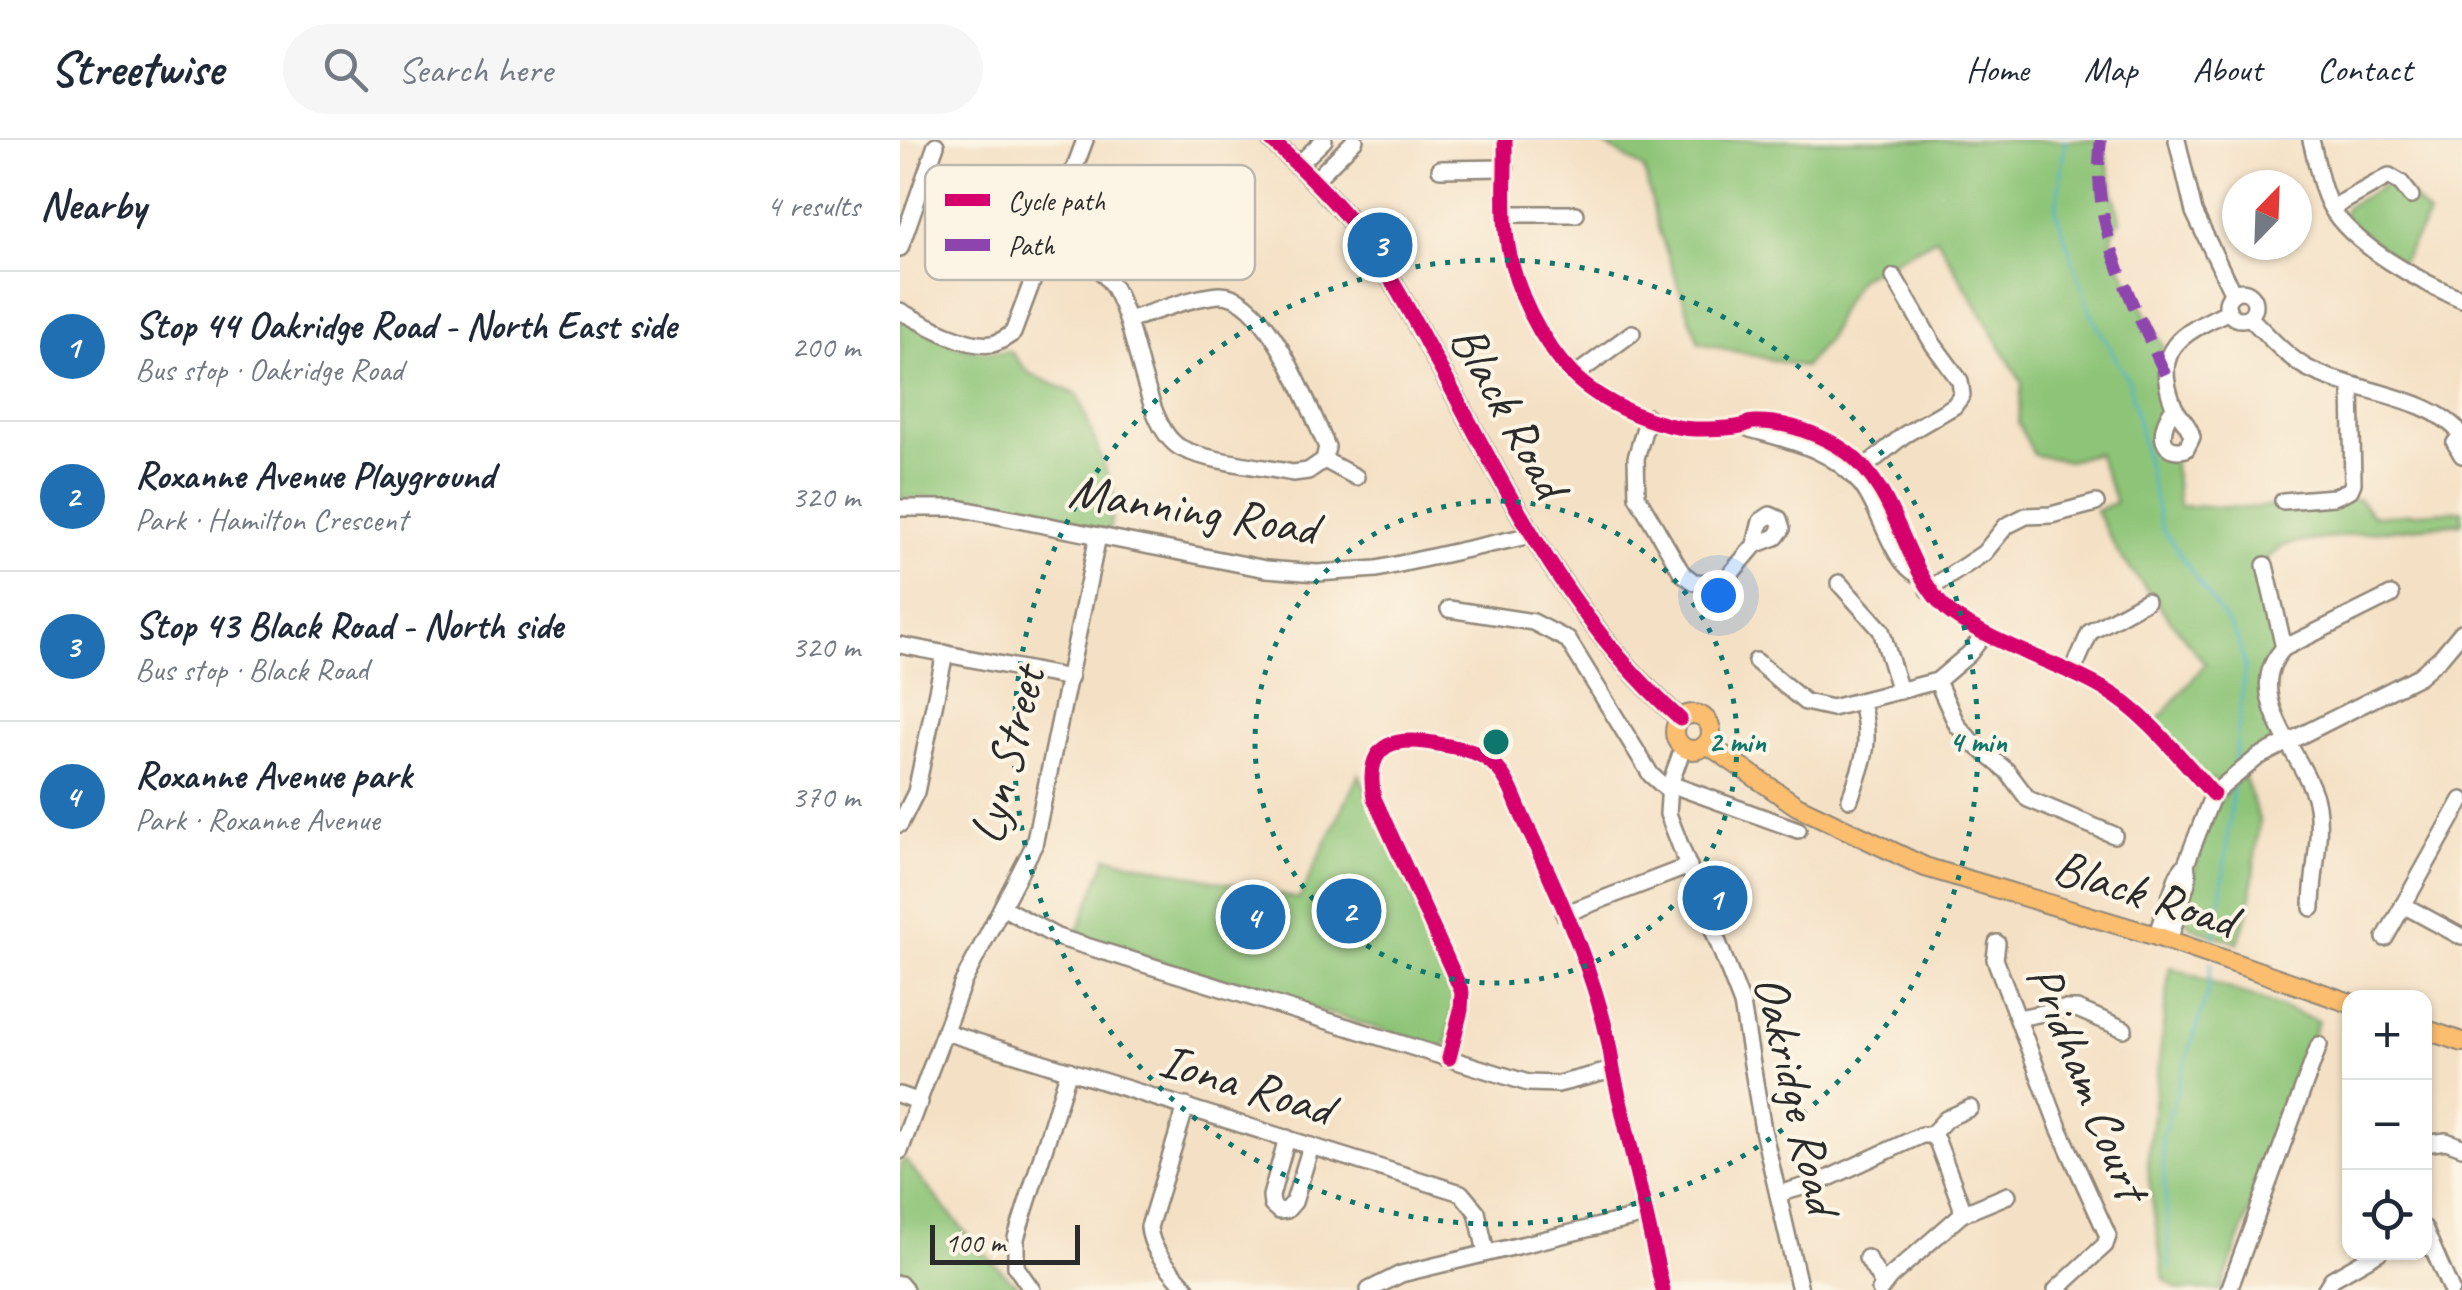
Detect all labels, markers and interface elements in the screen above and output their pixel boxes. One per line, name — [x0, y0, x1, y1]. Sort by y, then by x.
search box — [283, 24, 983, 114]
text: Streetwise — [50, 39, 223, 99]
icon: search — [318, 42, 373, 97]
text: Search here — [398, 46, 553, 93]
text: Home — [1966, 47, 2029, 92]
text: Map — [2084, 47, 2137, 92]
text: About — [2192, 47, 2262, 92]
text: Contact — [2317, 47, 2412, 92]
legend — [925, 165, 1255, 280]
north arrow — [2222, 170, 2312, 260]
text: Nearby — [40, 179, 146, 232]
text: Cycle path — [1008, 183, 1105, 218]
text: 4 results — [766, 185, 860, 226]
pin: 3 — [1348, 208, 1412, 282]
text: Path — [1008, 228, 1055, 263]
text: Stop 44 Oakridge Road - North East side — [135, 302, 676, 349]
street label: Black Road — [1436, 314, 1586, 515]
text: 1 — [65, 326, 80, 367]
text: 200 m — [791, 326, 860, 367]
text: Bus stop · Oakridge Road — [135, 349, 403, 390]
text: Roxanne Avenue Playground — [135, 452, 494, 499]
street label: Manning Road — [1065, 458, 1329, 561]
text: 2 — [65, 476, 80, 517]
text: 320 m — [791, 476, 860, 517]
text: Park · Hamilton Crescent — [135, 499, 407, 540]
your location — [1693, 570, 1744, 621]
text: Stop 43 Black Road - North side — [135, 602, 563, 649]
text: 3 — [65, 626, 80, 667]
text: 320 m — [791, 626, 860, 667]
text: Bus stop · Black Road — [135, 649, 368, 690]
street label: Lyn Street — [955, 656, 1060, 850]
text: 2 min — [1708, 723, 1767, 761]
text: 4 min — [1949, 723, 2008, 761]
centre of rings — [1478, 724, 1514, 760]
text: Roxanne Avenue park — [135, 752, 412, 799]
text: 4 — [65, 776, 80, 817]
text: 370 m — [791, 776, 860, 817]
text: Park · Roxanne Avenue — [135, 799, 380, 840]
street label: Black Road — [2046, 834, 2251, 954]
pin: 1 — [1682, 860, 1748, 936]
pin: 2 — [1316, 874, 1382, 948]
pin: 4 — [1220, 880, 1286, 954]
street label: Pridham Court — [2012, 955, 2166, 1215]
street label: Oakridge Road — [1739, 969, 1857, 1226]
map controls — [2342, 990, 2432, 1260]
button: + — [2342, 990, 2432, 1080]
street label: Iona Road — [1152, 1028, 1347, 1142]
button: − — [2342, 1080, 2432, 1170]
button: locate — [2342, 1170, 2432, 1260]
scale bar — [930, 1220, 1080, 1264]
text: 100 m — [945, 1225, 1005, 1260]

